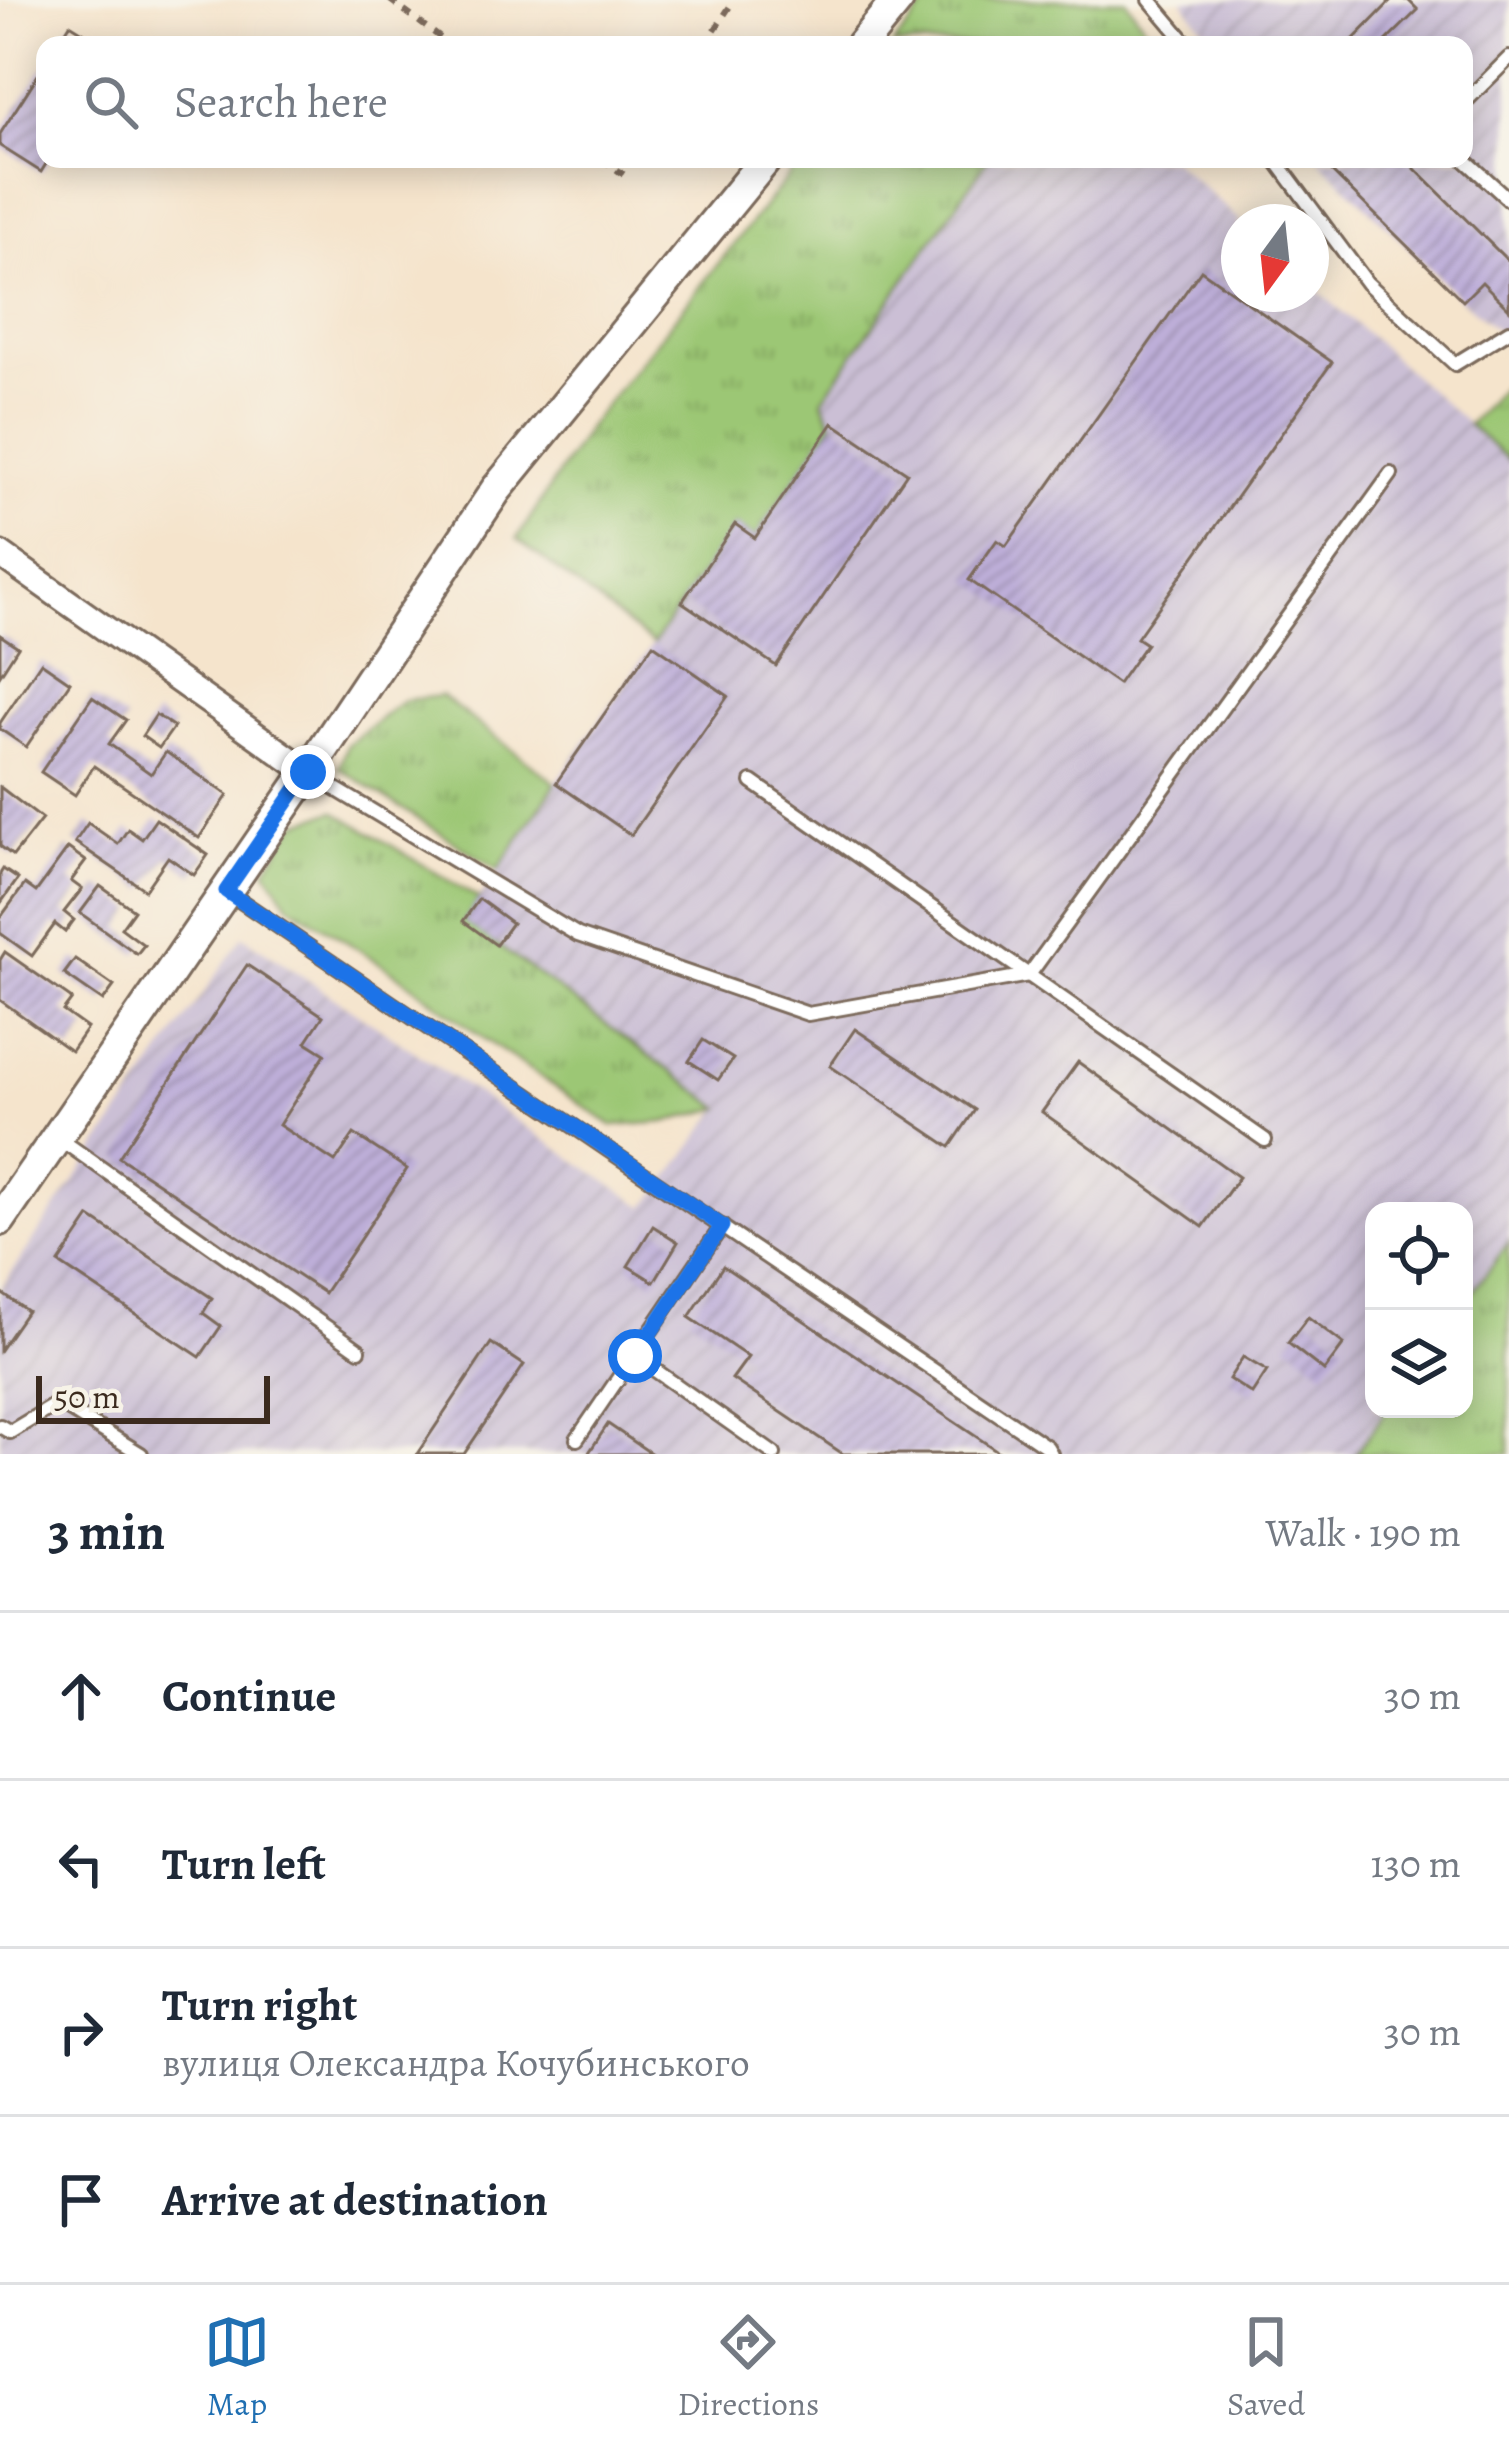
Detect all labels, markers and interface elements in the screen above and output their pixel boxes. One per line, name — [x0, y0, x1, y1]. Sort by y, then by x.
search box — [36, 36, 1473, 168]
icon: search — [78, 69, 144, 135]
text: Search here — [174, 71, 388, 133]
north arrow — [1221, 204, 1329, 312]
route end — [281, 745, 335, 799]
map controls — [1365, 1202, 1473, 1418]
button: locate — [1365, 1202, 1473, 1310]
button: layers — [1365, 1310, 1473, 1418]
route start — [608, 1329, 662, 1383]
scale bar — [36, 1370, 270, 1423]
text: 50 m — [54, 1374, 120, 1419]
text: 3 min — [48, 1497, 165, 1567]
text: Walk · 190 m — [1265, 1506, 1461, 1559]
icon: ahead — [48, 1663, 114, 1729]
text: Continue — [162, 1665, 336, 1727]
text: 30 m — [1384, 1669, 1461, 1722]
icon: left — [48, 1831, 114, 1897]
text: Turn left — [162, 1833, 326, 1895]
text: 130 m — [1370, 1837, 1461, 1890]
text: Turn right — [162, 1974, 357, 2036]
icon: right — [48, 1999, 114, 2065]
text: 30 m — [1384, 2005, 1461, 2058]
text: вулиця Олександра Кочубинського — [162, 2036, 750, 2089]
icon: arrive — [48, 2167, 114, 2233]
text: Arrive at destination — [162, 2169, 548, 2231]
tab: Map — [204, 2309, 270, 2426]
tab: Directions — [678, 2309, 819, 2426]
tab: Saved — [1227, 2309, 1305, 2426]

